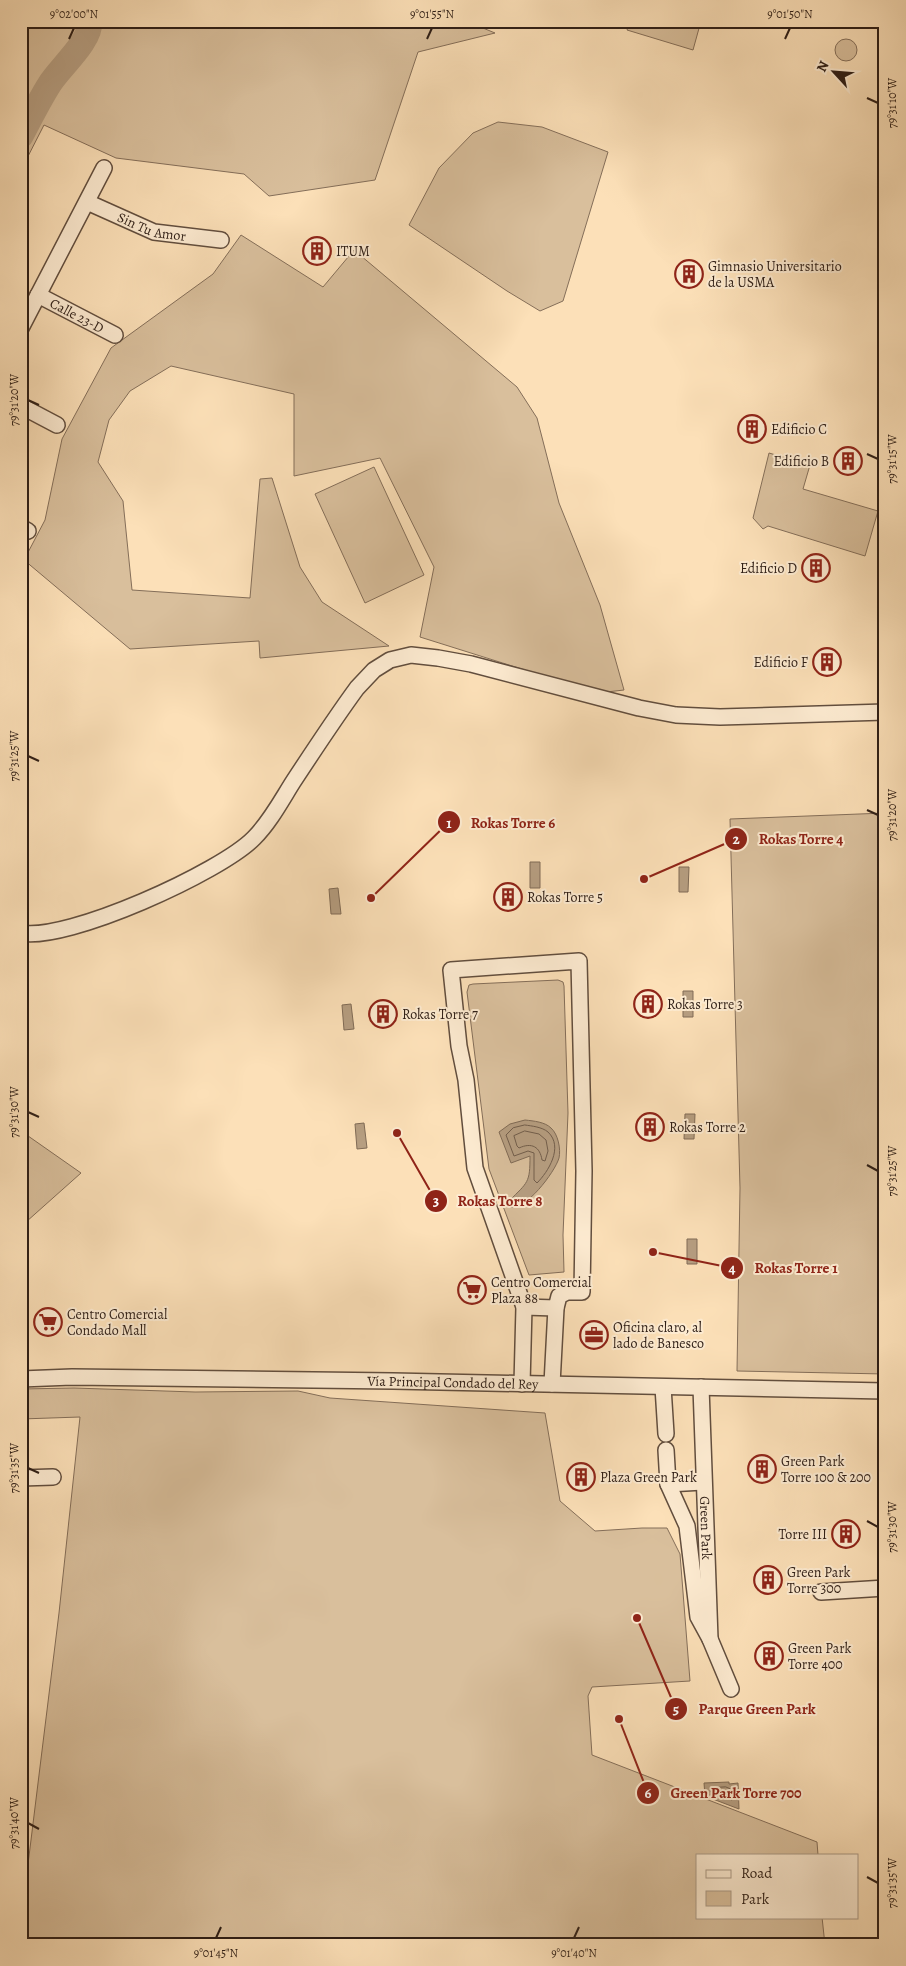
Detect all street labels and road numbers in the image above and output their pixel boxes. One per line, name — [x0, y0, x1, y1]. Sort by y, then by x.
street label: Sin Tu Amor — [115, 207, 188, 245]
street label: Calle 23-D — [47, 293, 107, 337]
street label: Vía Principal Condado del Rey — [366, 1371, 539, 1393]
street label: Green Park — [695, 1496, 717, 1560]

